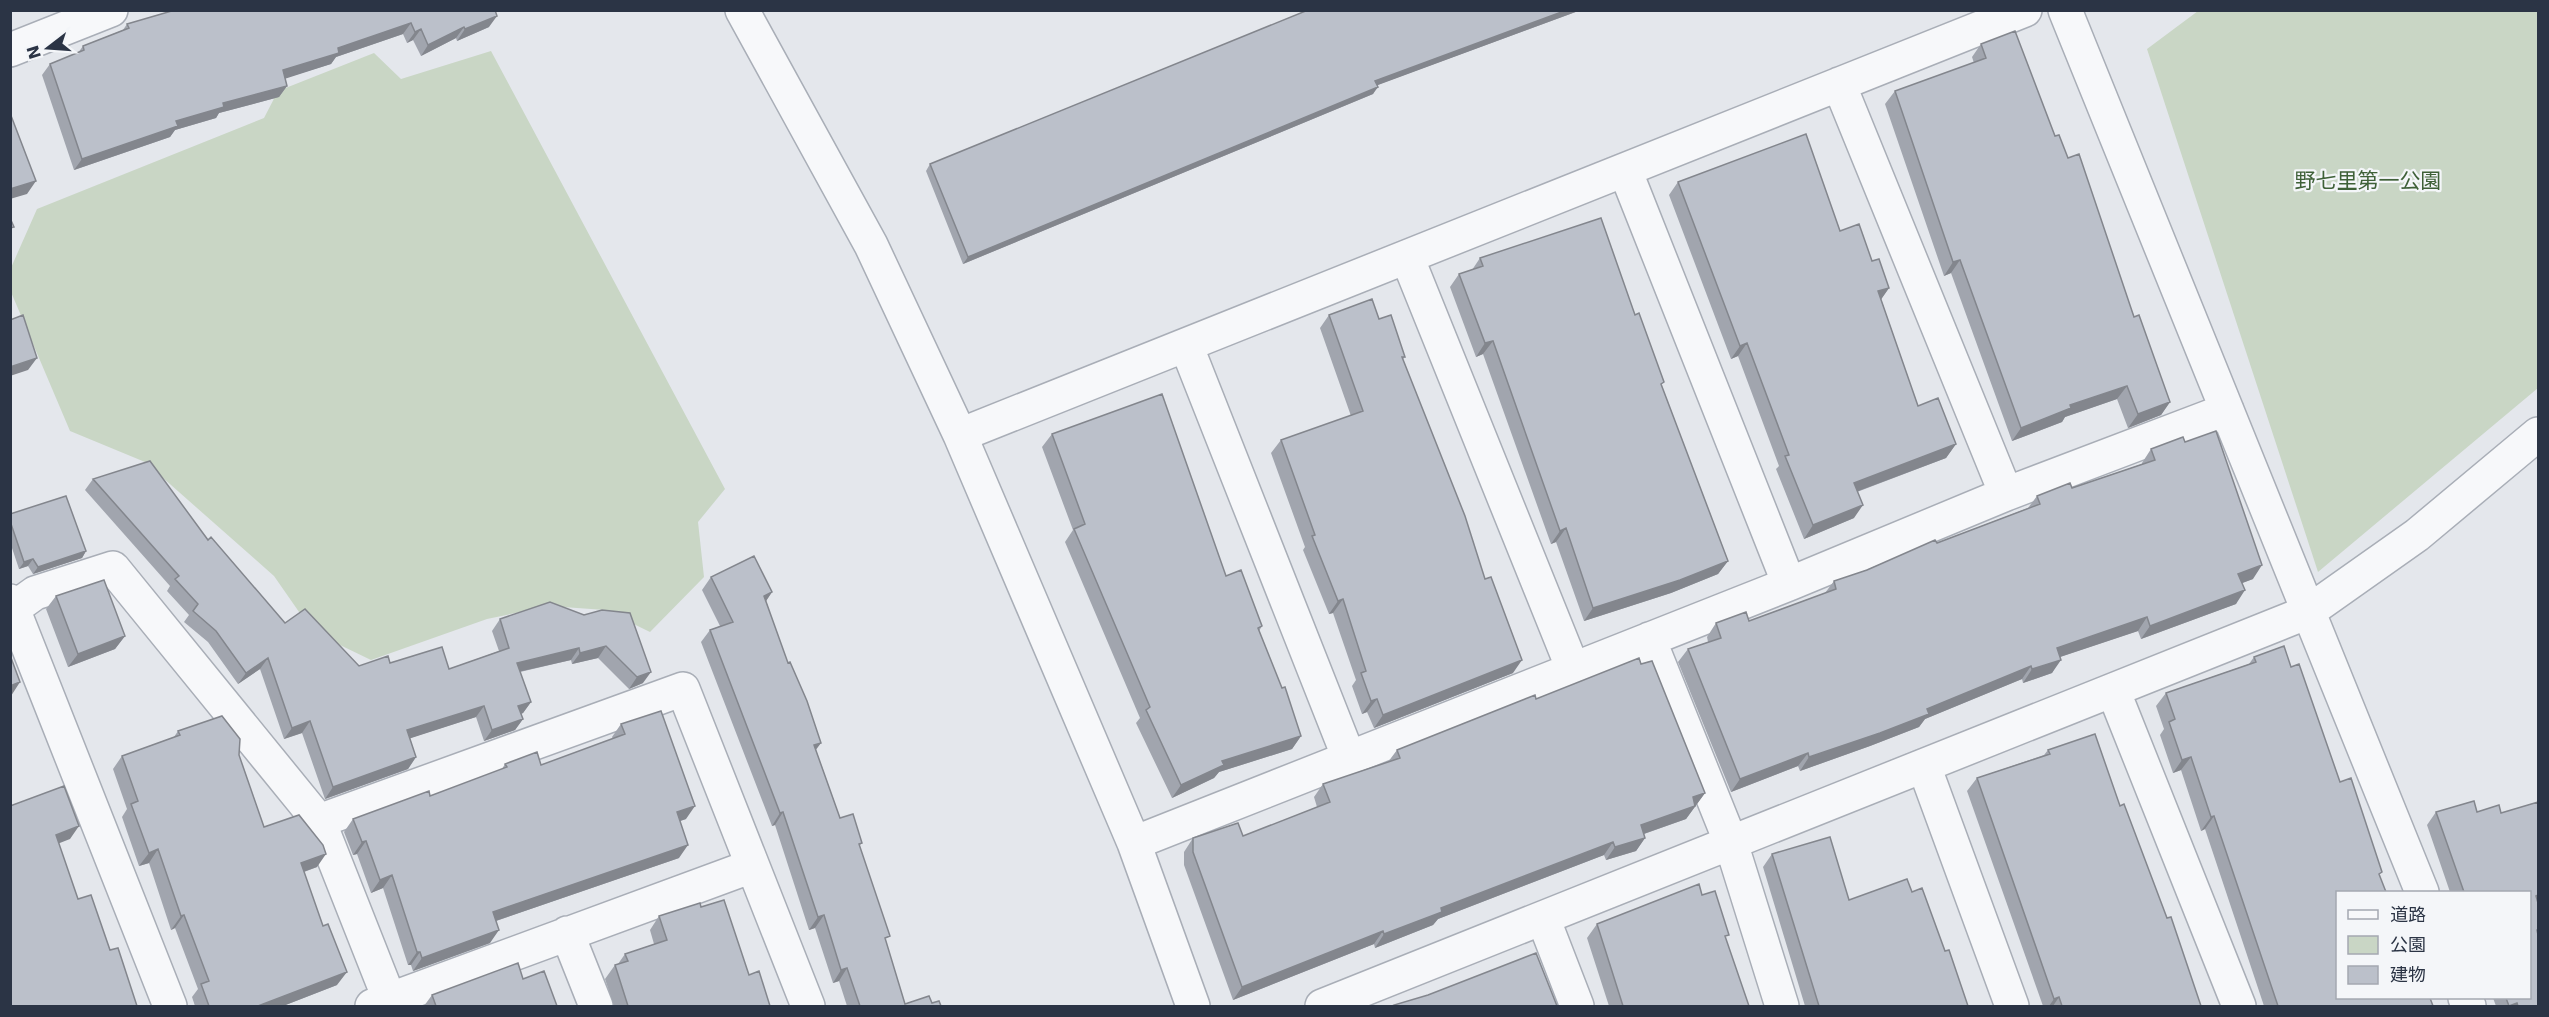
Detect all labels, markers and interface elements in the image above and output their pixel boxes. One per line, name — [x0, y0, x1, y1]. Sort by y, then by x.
north arrow — [18, 18, 78, 78]
text: N — [23, 43, 45, 61]
park label: 野七里第一公園 — [2295, 169, 2442, 193]
legend — [2336, 891, 2531, 999]
text: 道路 — [2390, 904, 2426, 925]
text: 公園 — [2390, 934, 2426, 955]
text: 建物 — [2390, 964, 2426, 985]

